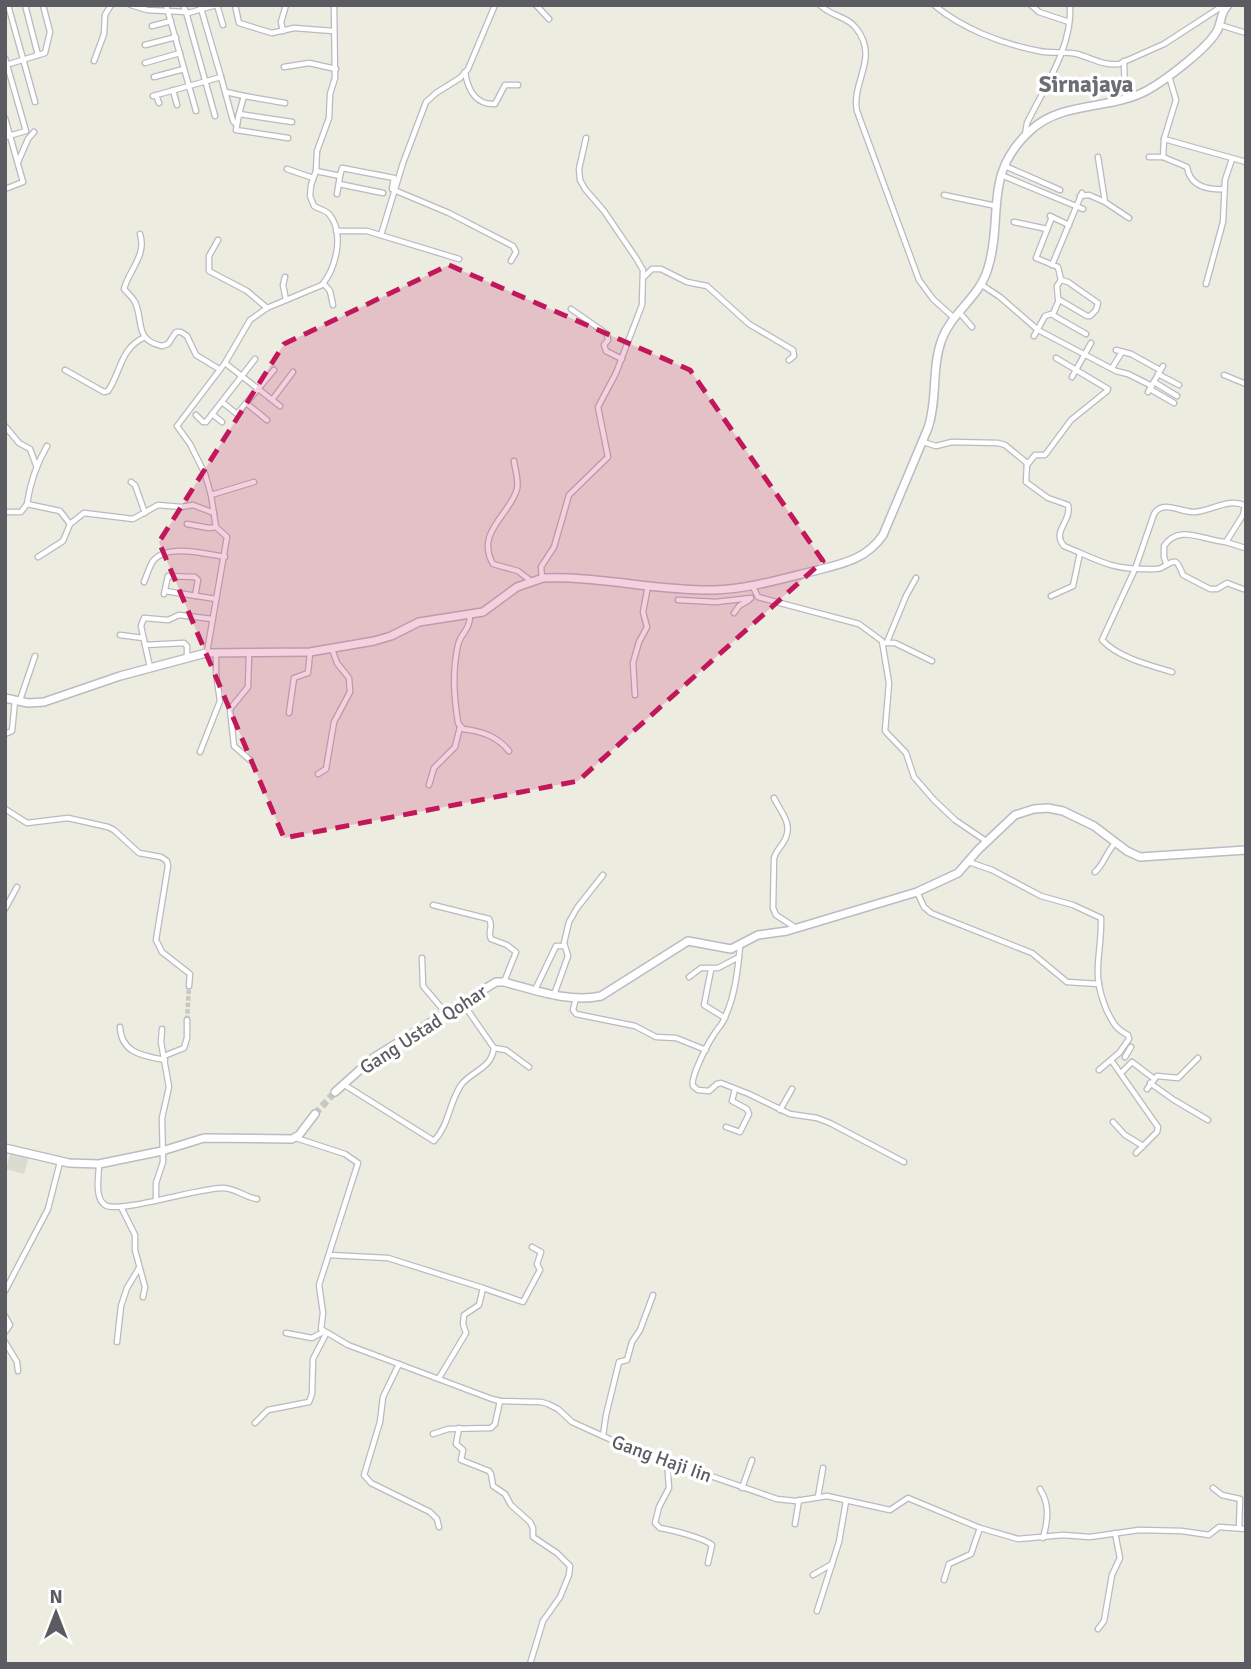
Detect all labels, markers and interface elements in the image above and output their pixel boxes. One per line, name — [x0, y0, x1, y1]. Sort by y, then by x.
district label: Sirnajaya — [1039, 70, 1134, 99]
street label: Gang Ustad Qohar — [356, 980, 492, 1080]
street label: Gang Haji Iin — [608, 1430, 715, 1488]
north arrow — [21, 1578, 91, 1648]
text: N — [49, 1585, 63, 1609]

